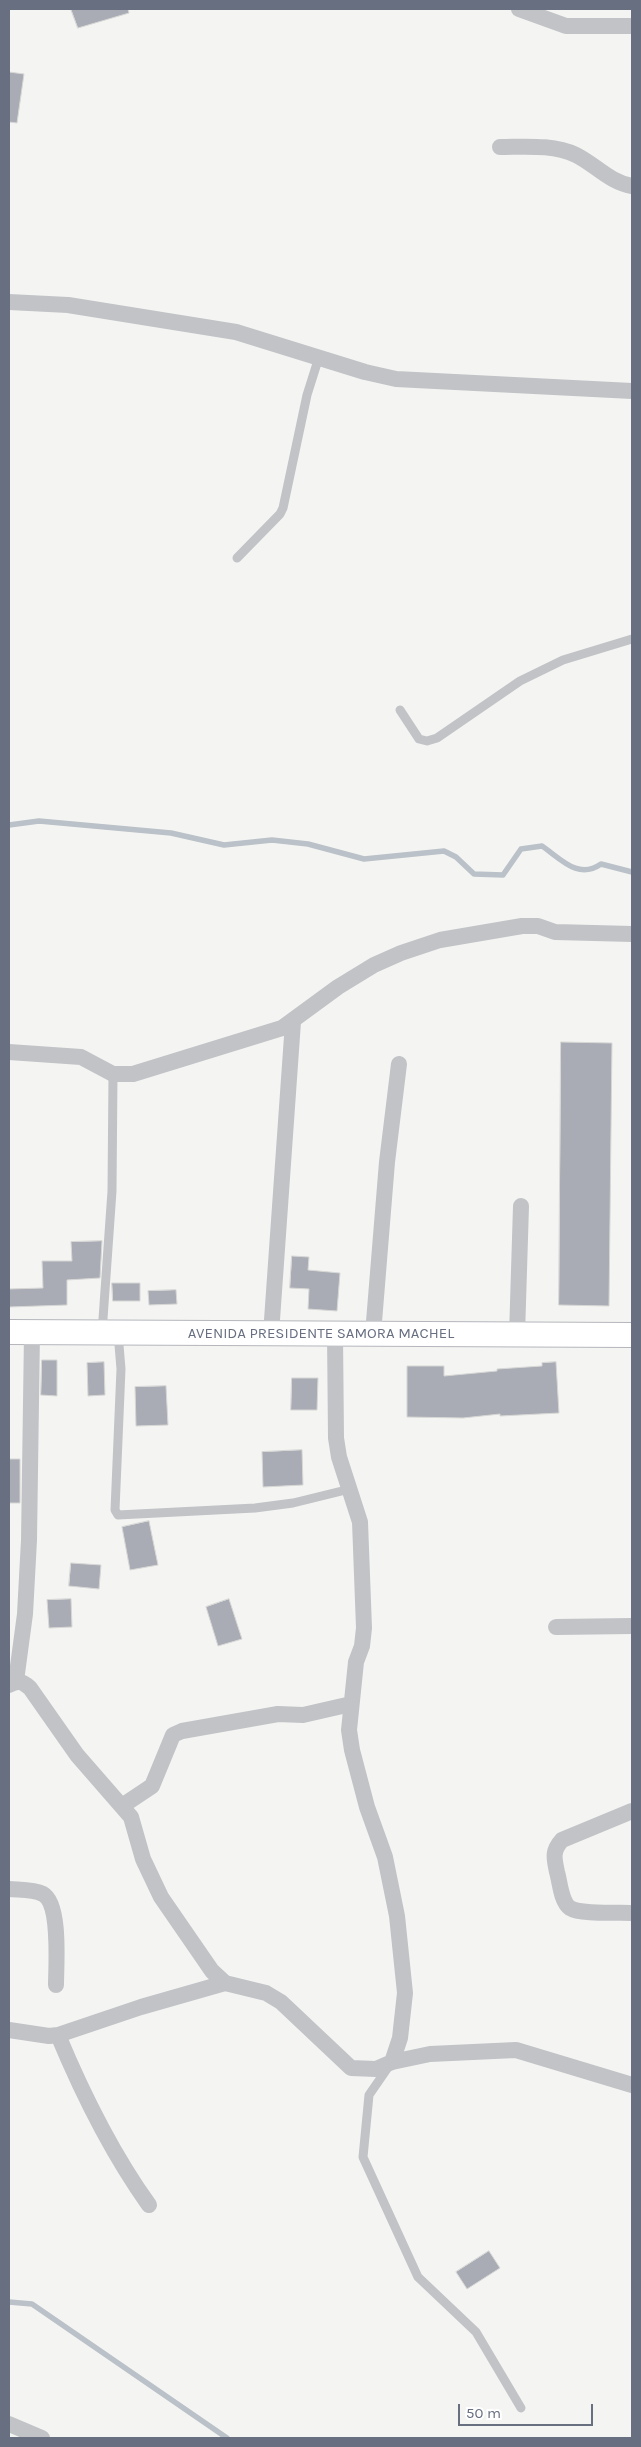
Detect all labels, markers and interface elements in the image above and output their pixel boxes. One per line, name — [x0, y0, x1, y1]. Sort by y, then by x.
street label: AVENIDA PRESIDENTE SAMORA MACHEL — [188, 1325, 454, 1343]
scale bar — [461, 2394, 596, 2426]
text: 50 m — [466, 2404, 501, 2422]

